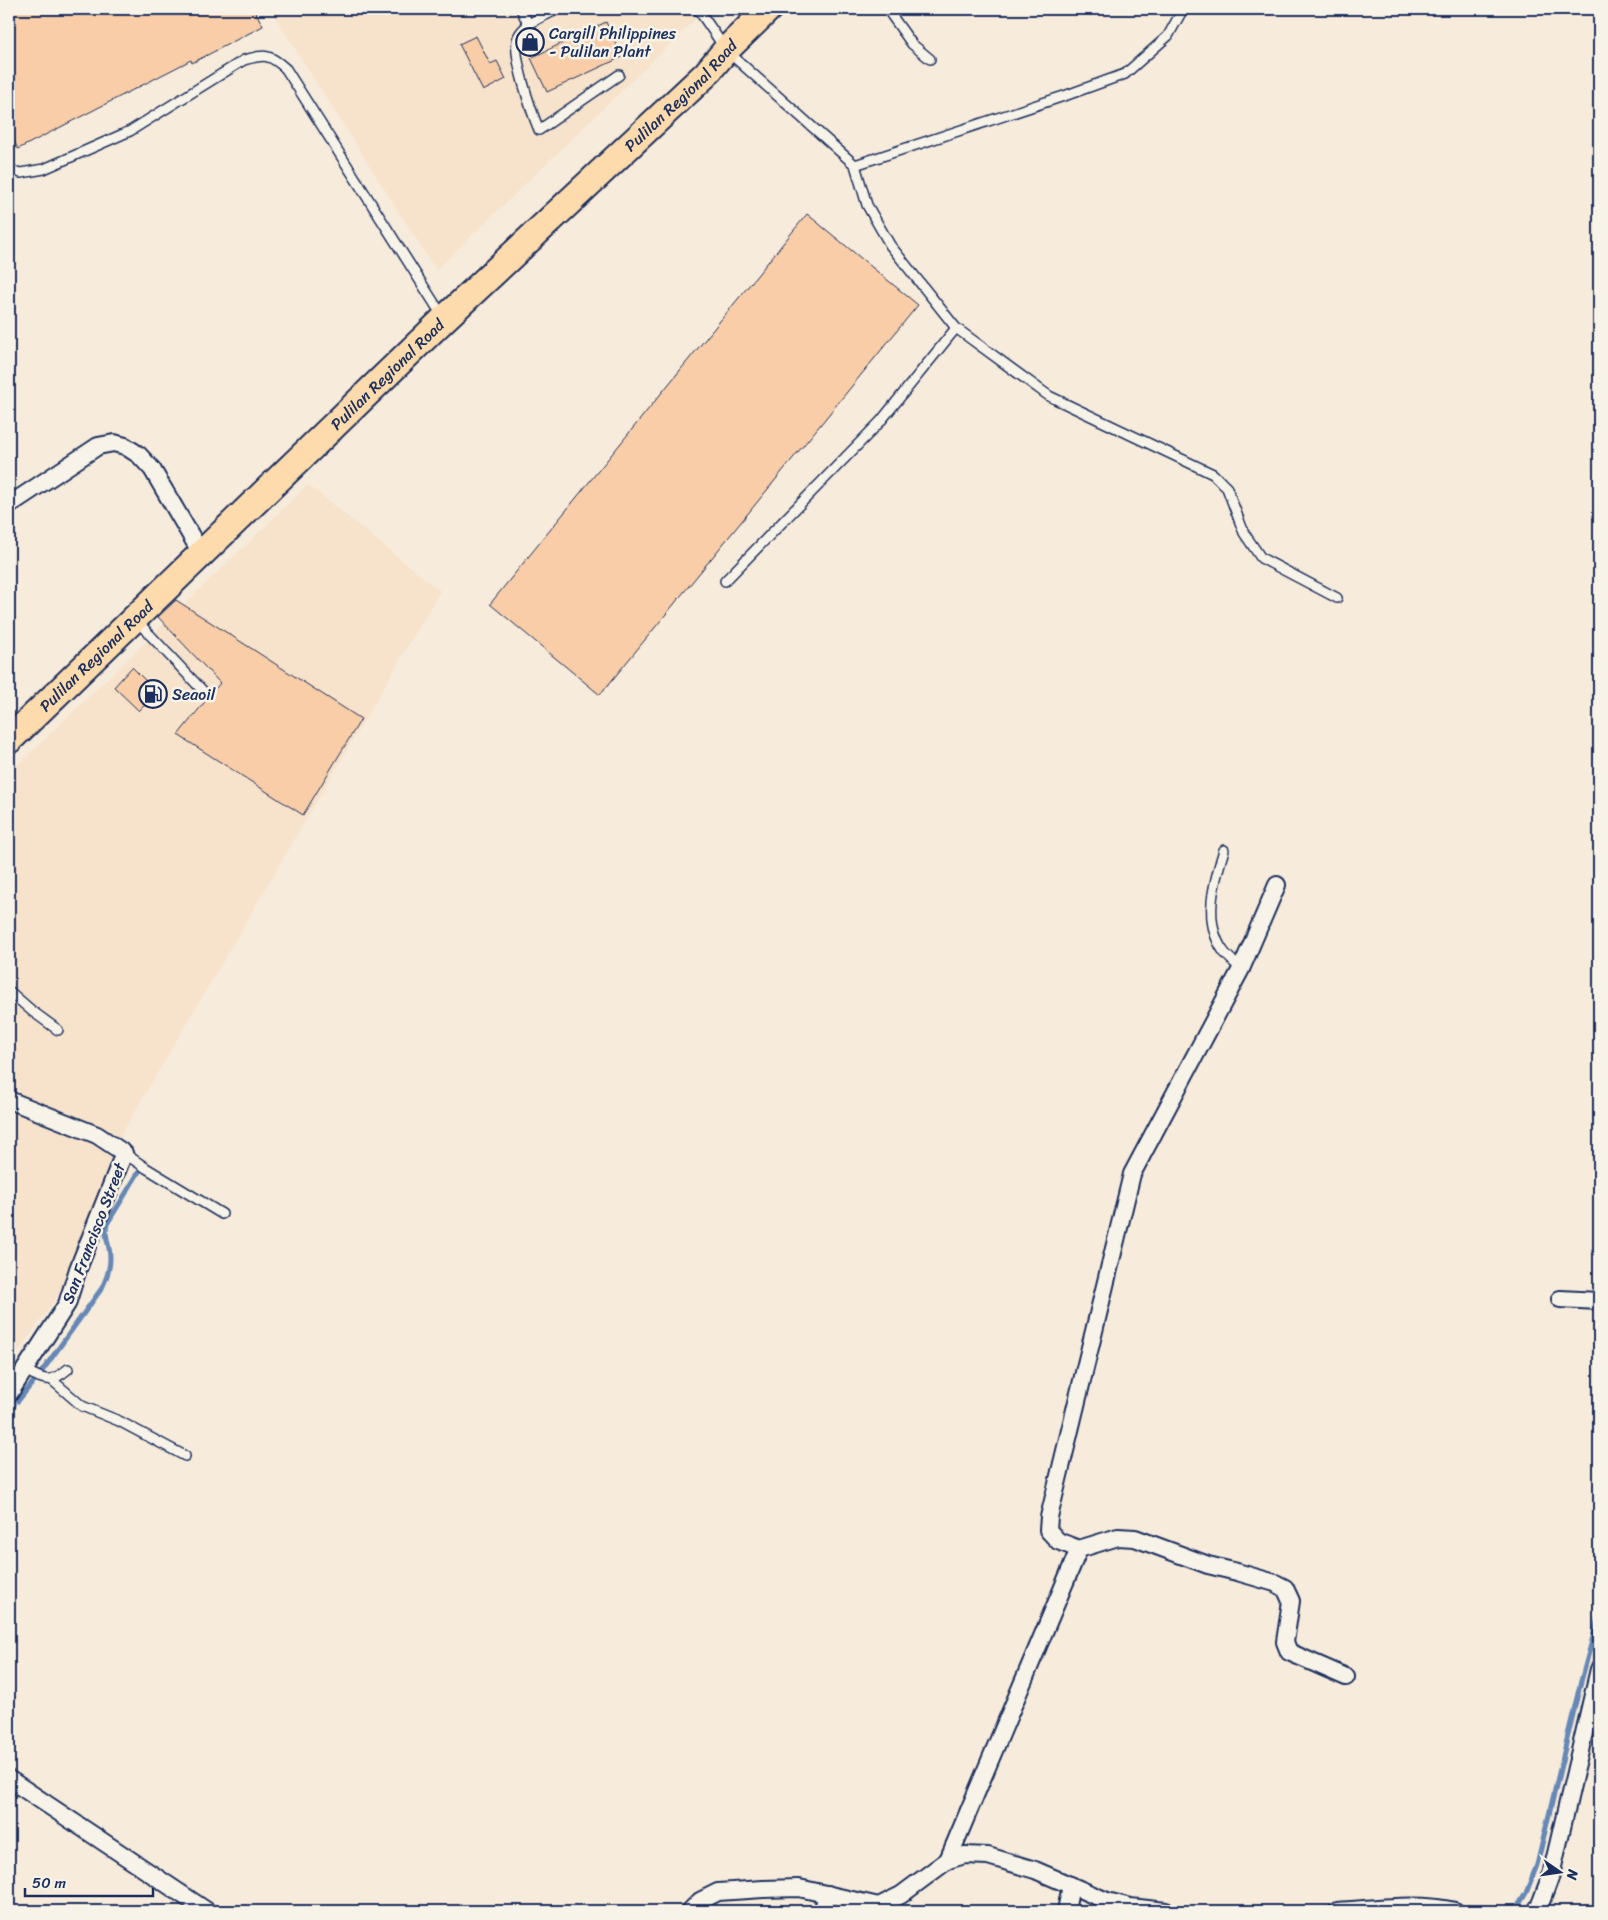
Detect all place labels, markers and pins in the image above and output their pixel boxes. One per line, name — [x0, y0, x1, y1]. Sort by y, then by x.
place label: Cargill Philippines - Pulilan Plant — [549, 19, 677, 66]
shop icon: Cargill Philippines - Pulilan Plant — [515, 27, 545, 57]
fuel station icon: Seaoil — [138, 679, 168, 709]
place label: Seaoil — [172, 680, 216, 709]

